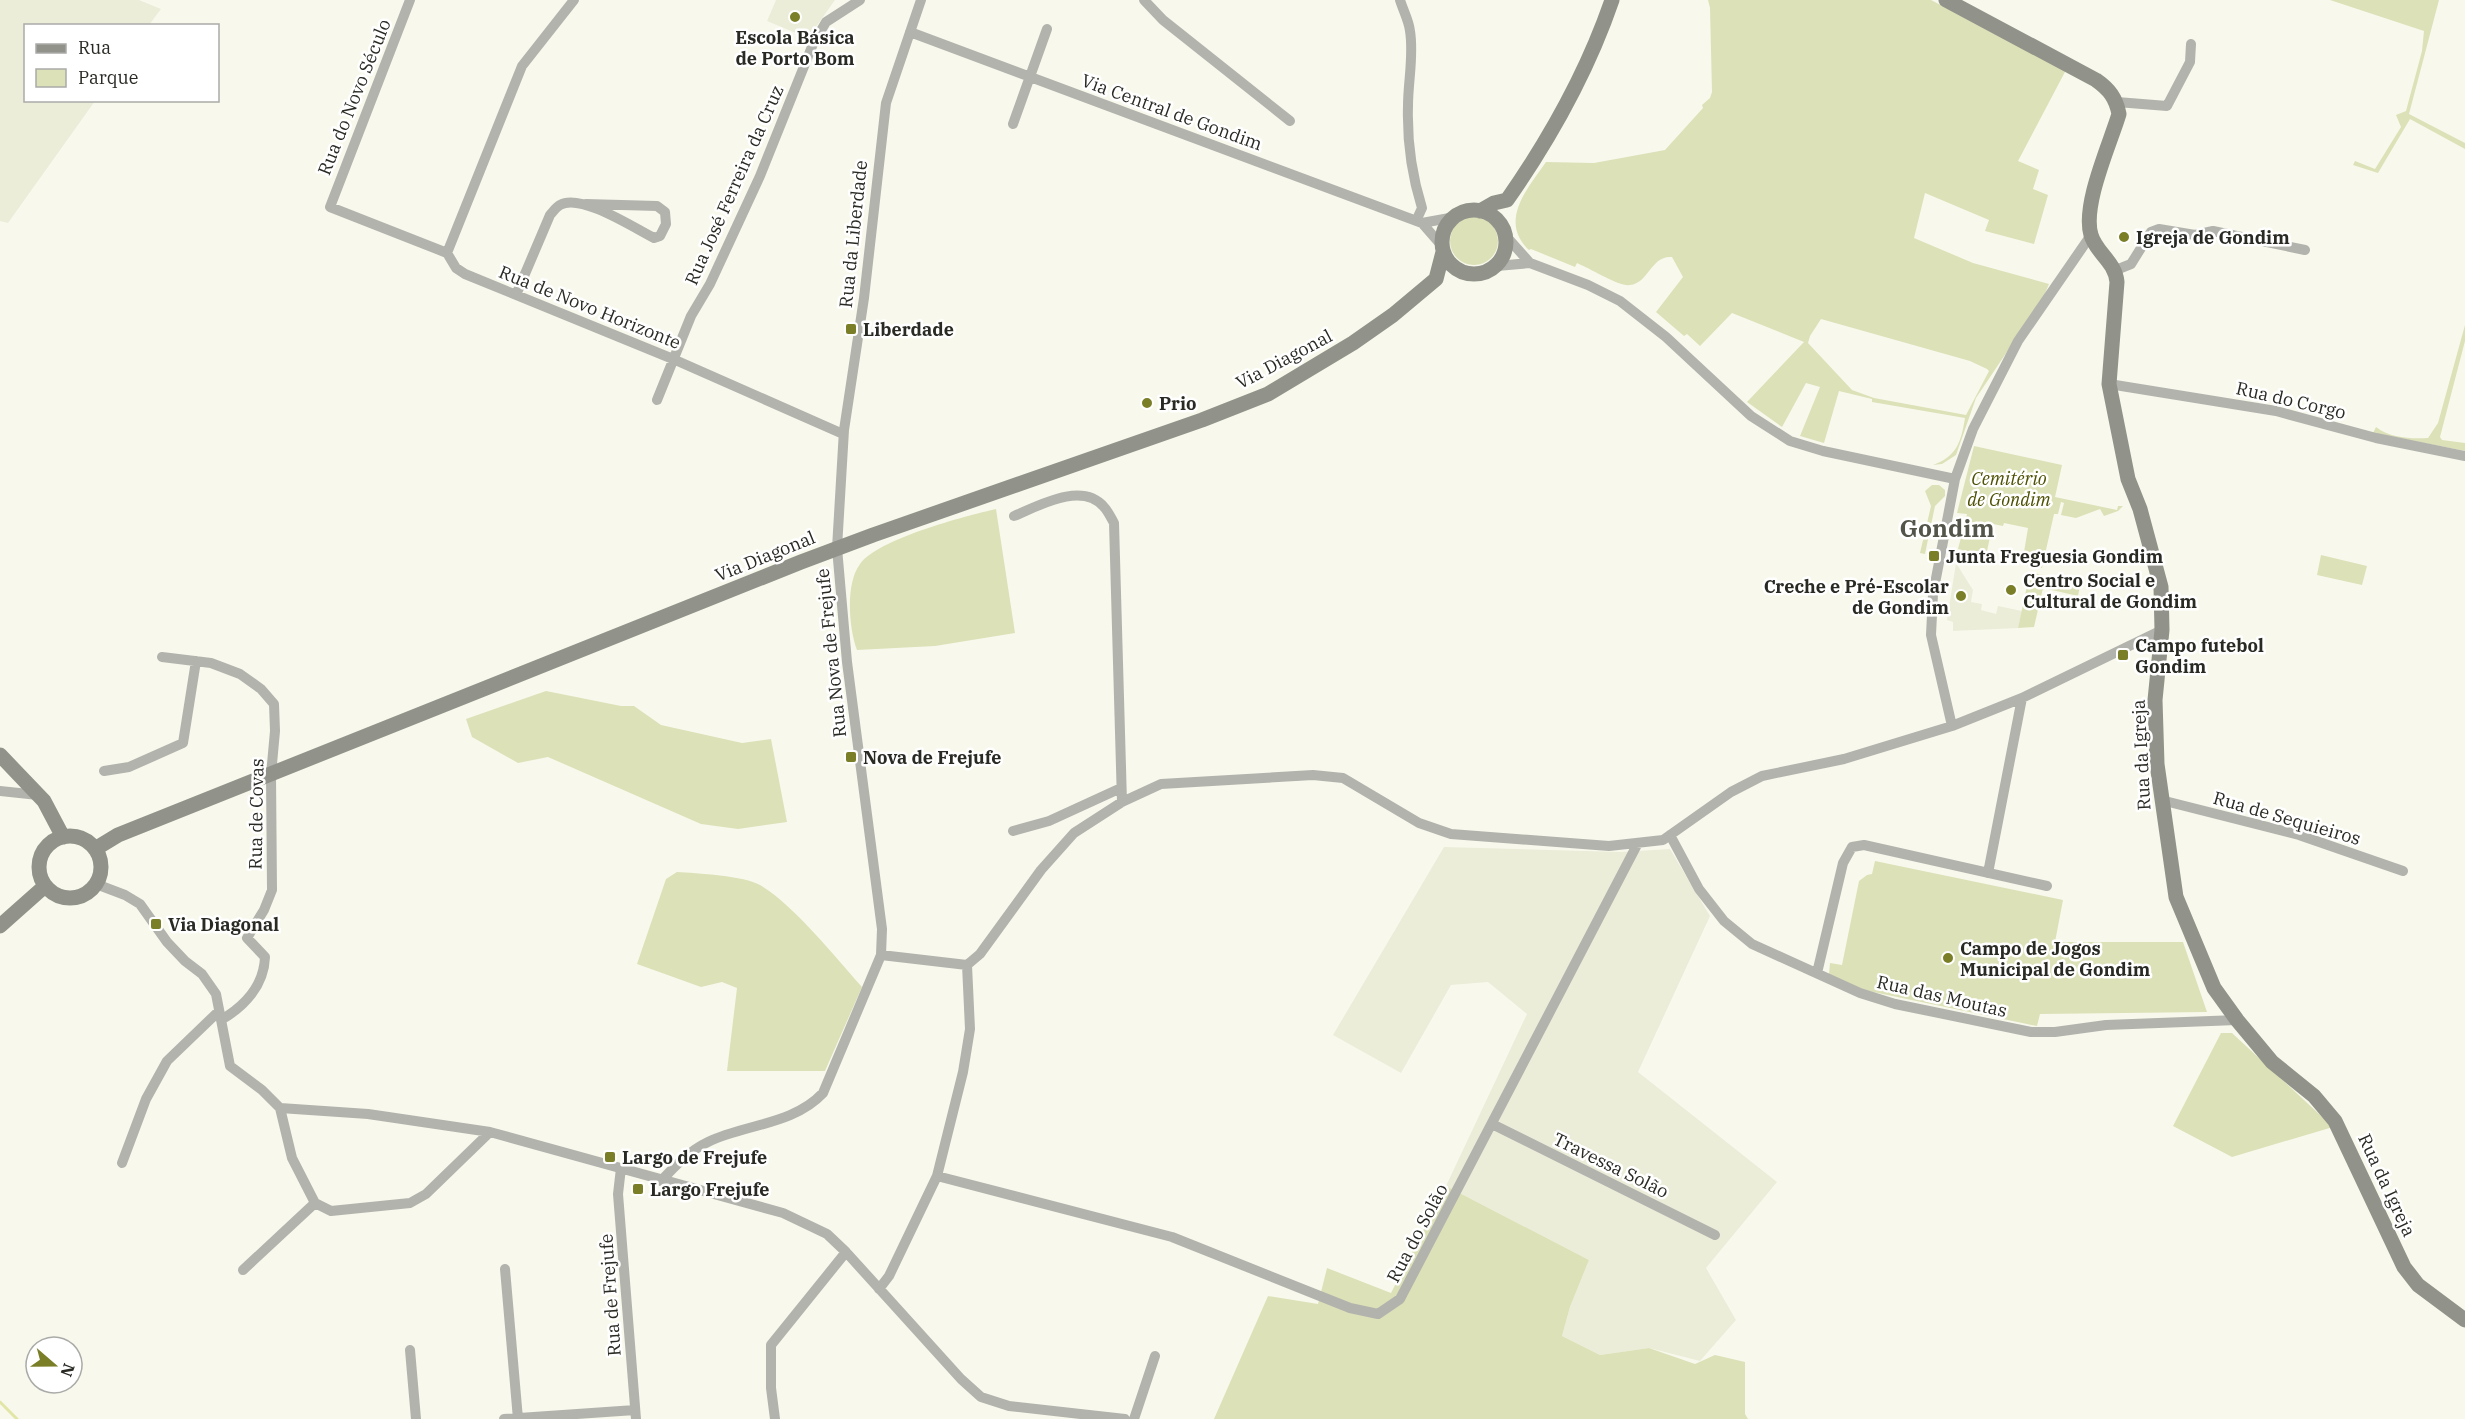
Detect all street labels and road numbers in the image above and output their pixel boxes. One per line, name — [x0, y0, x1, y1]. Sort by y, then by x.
street label: Rua do Novo Século — [312, 16, 396, 178]
street label: Via Central de Gondim — [1078, 69, 1266, 155]
street label: Rua José Ferreira da Cruz — [679, 81, 789, 289]
street label: Rua da Liberdade — [834, 159, 872, 309]
street label: Rua de Novo Horizonte — [496, 260, 684, 354]
street label: Via Diagonal — [1232, 324, 1336, 394]
street label: Rua do Corgo — [2234, 376, 2348, 424]
street label: Via Diagonal — [712, 525, 818, 587]
street label: Rua Nova de Frejufe — [811, 567, 851, 739]
street label: Rua da Igreja — [2127, 699, 2155, 811]
street label: Rua de Covas — [244, 758, 268, 870]
street label: Rua de Sequieiros — [2211, 786, 2363, 850]
street label: Rua das Moutas — [1875, 970, 2009, 1022]
street label: Travessa Solão — [1549, 1127, 1673, 1203]
street label: Rua da Igreja — [2353, 1130, 2421, 1240]
street label: Rua do Solão — [1381, 1180, 1453, 1286]
street label: Rua de Frejufe — [594, 1233, 626, 1357]

